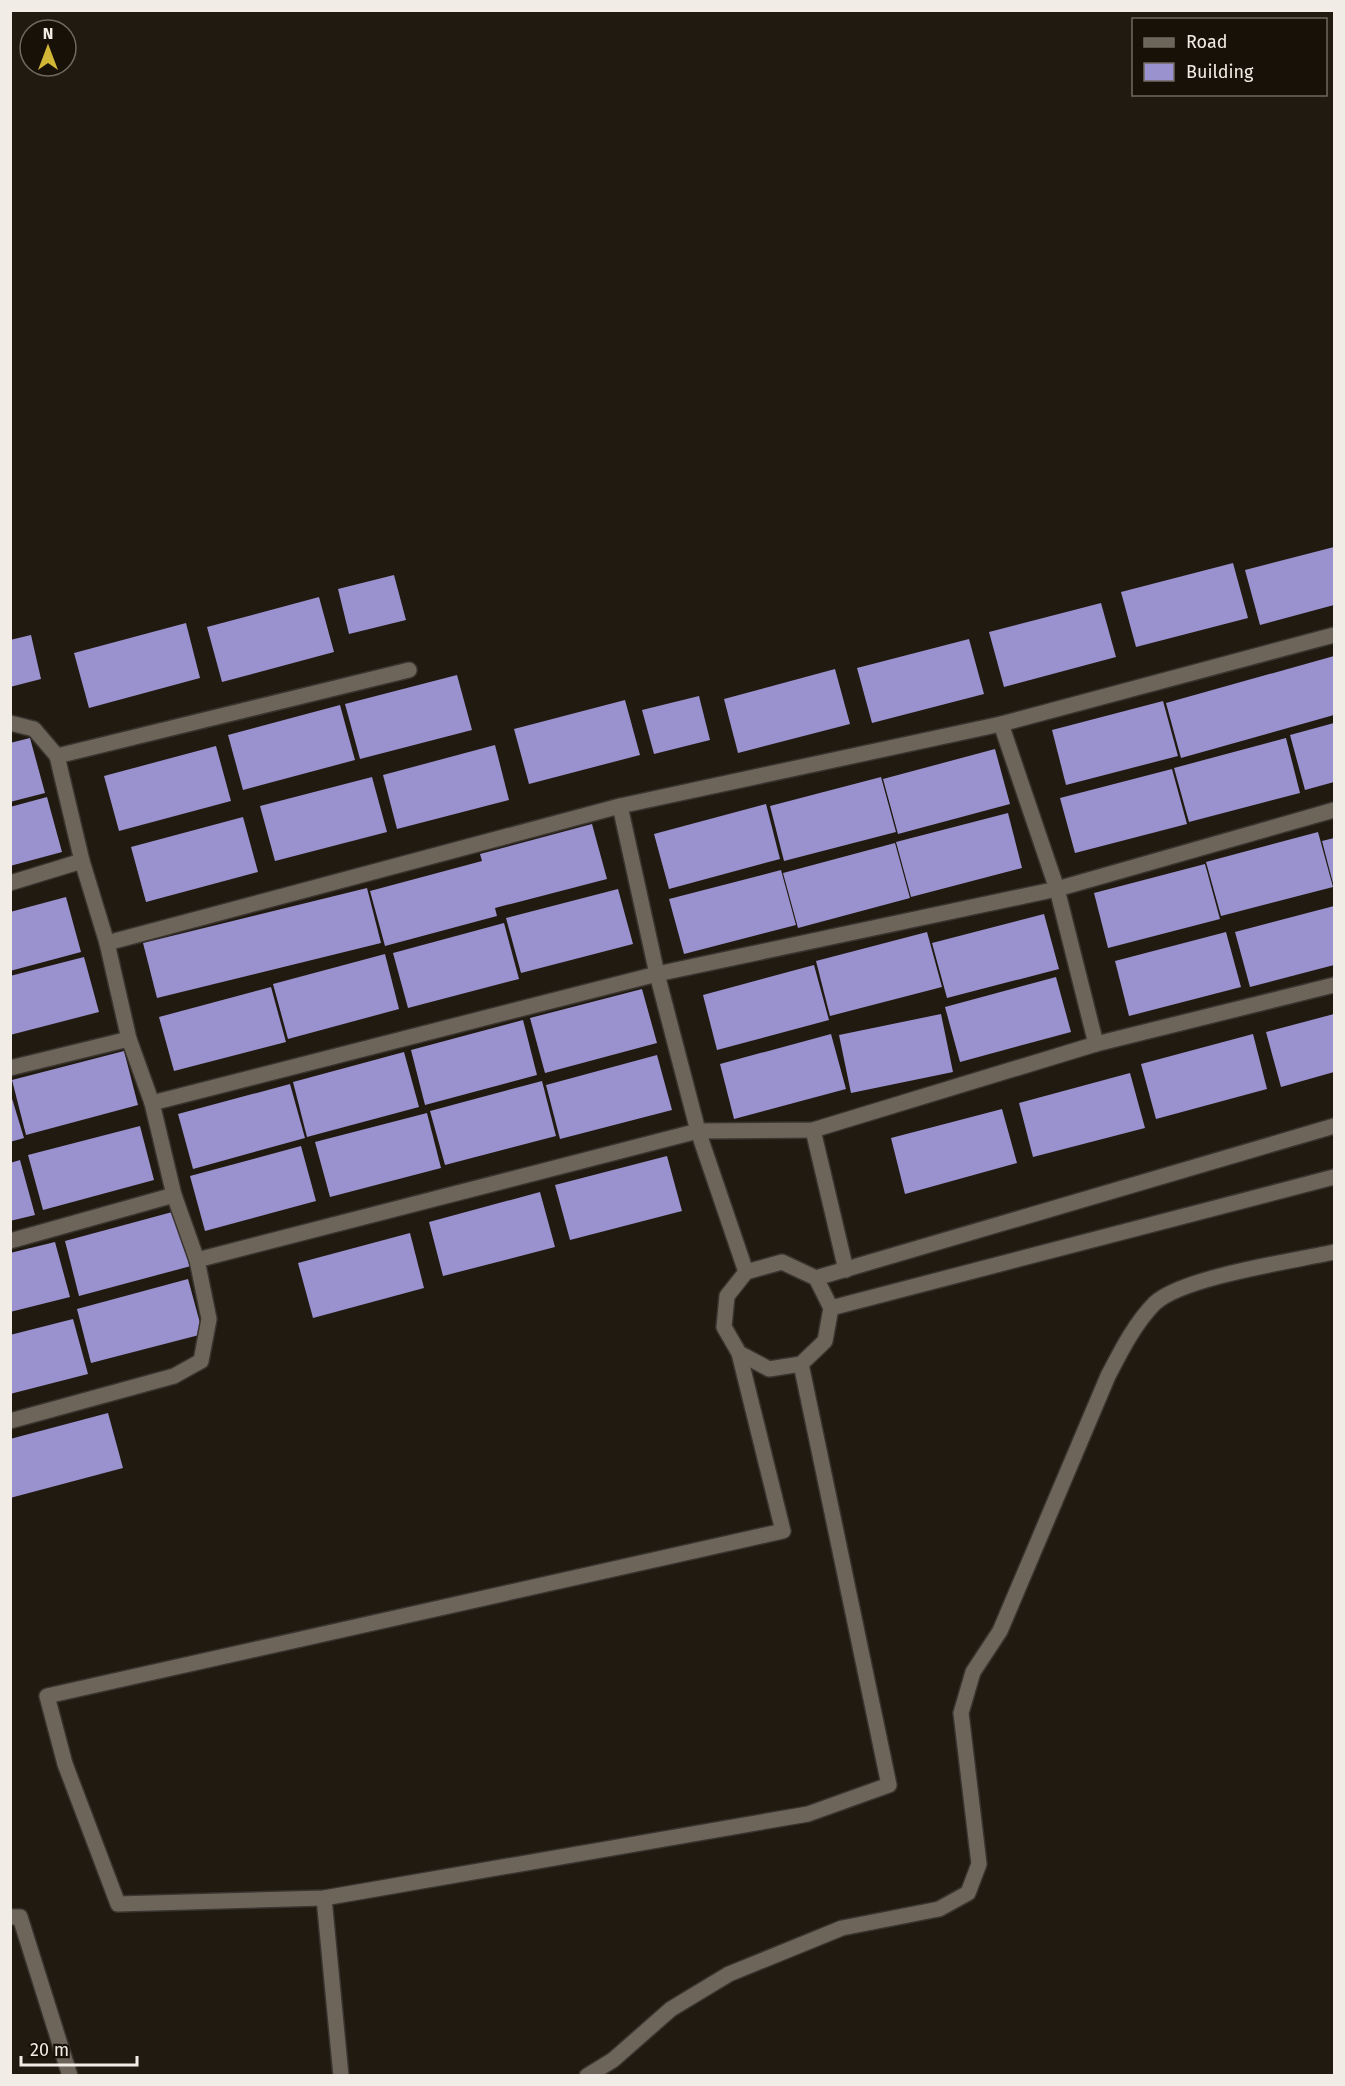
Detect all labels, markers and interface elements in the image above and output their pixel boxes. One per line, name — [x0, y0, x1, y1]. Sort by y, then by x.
north arrow — [18, 18, 78, 78]
legend — [1132, 18, 1327, 96]
text: N — [43, 24, 53, 43]
text: Road — [1186, 31, 1228, 53]
text: Building — [1186, 61, 1254, 83]
scale bar — [21, 2029, 136, 2067]
text: 20 m — [30, 2039, 69, 2061]

